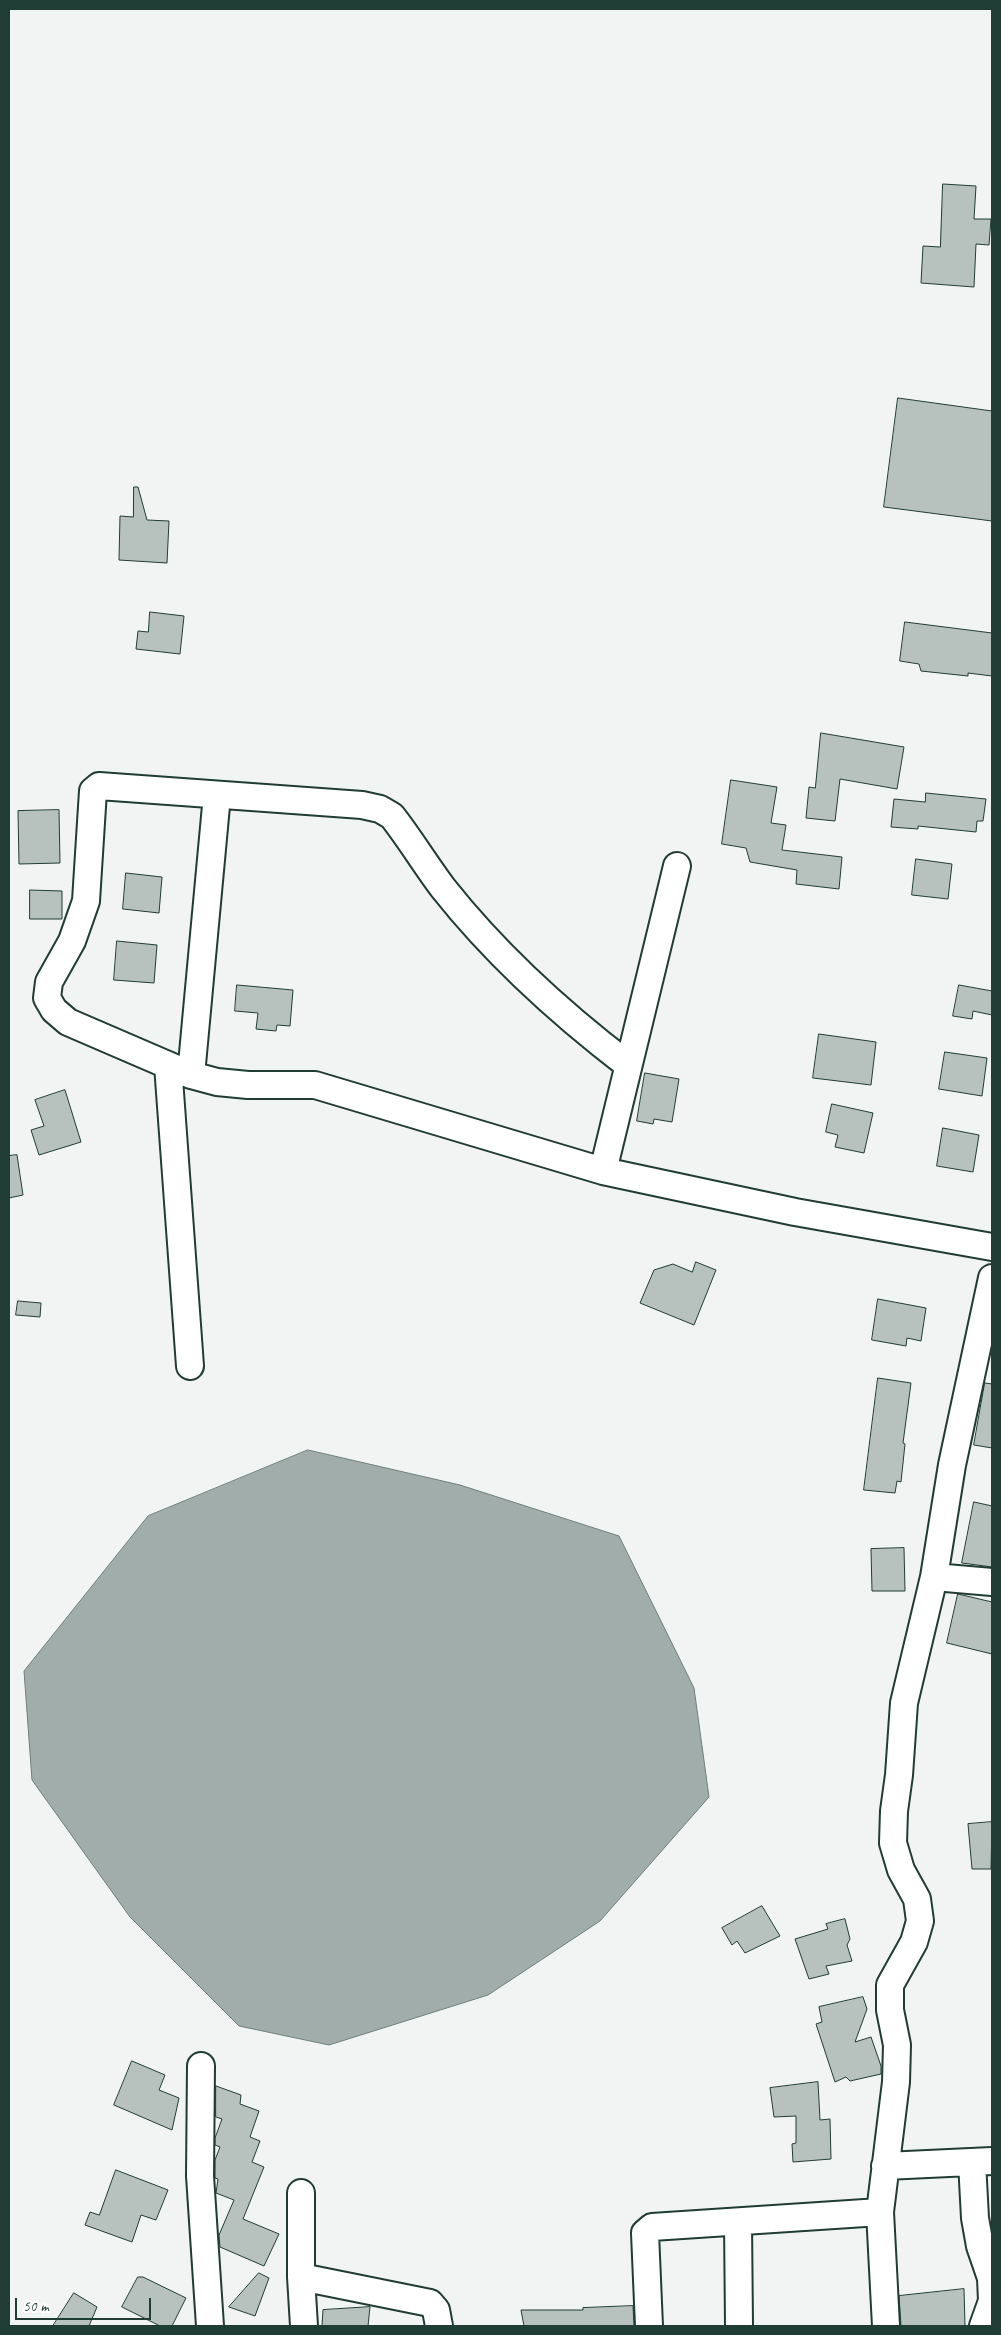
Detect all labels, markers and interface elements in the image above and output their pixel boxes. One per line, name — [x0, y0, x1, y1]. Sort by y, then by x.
scale bar — [18, 2288, 154, 2320]
text: 50 m — [23, 2297, 49, 2316]

